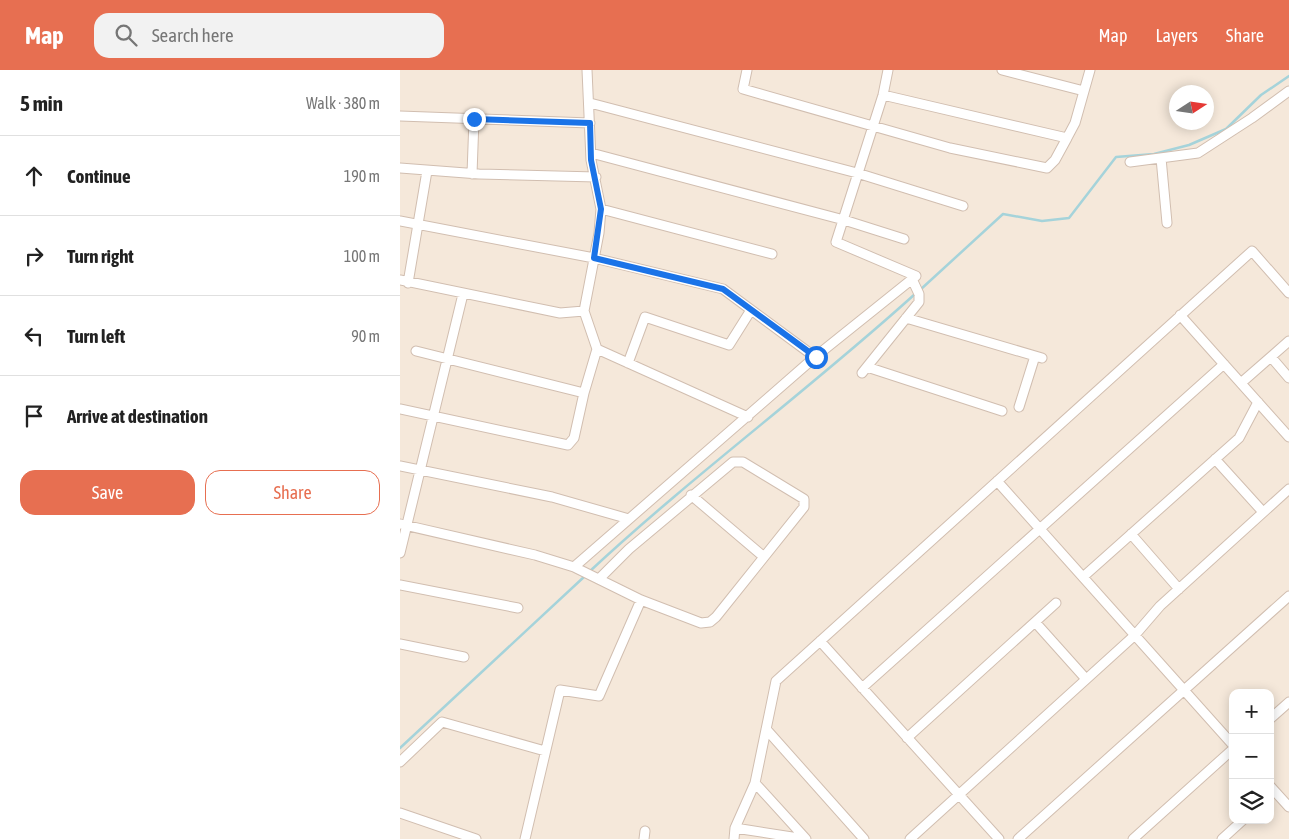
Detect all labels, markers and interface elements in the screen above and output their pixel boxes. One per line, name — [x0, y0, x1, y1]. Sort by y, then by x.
search box — [94, 13, 444, 58]
icon: search — [112, 21, 140, 49]
text: Map — [25, 22, 64, 49]
text: Search here — [152, 24, 234, 46]
text: Map — [1098, 25, 1127, 46]
text: Layers — [1155, 25, 1198, 46]
text: Share — [1226, 25, 1264, 46]
north arrow — [1169, 85, 1214, 130]
text: 5 min — [20, 91, 63, 115]
text: Walk · 380 m — [306, 94, 380, 112]
route end — [463, 108, 486, 131]
icon: ahead — [20, 162, 48, 190]
text: Continue — [67, 165, 131, 187]
text: 190 m — [344, 167, 380, 185]
icon: right — [20, 242, 48, 270]
text: Turn right — [67, 245, 134, 267]
text: 100 m — [344, 247, 380, 265]
icon: left — [20, 322, 48, 350]
text: Turn left — [67, 325, 125, 347]
text: 90 m — [351, 327, 380, 345]
route start — [805, 346, 828, 369]
icon: arrive — [20, 402, 48, 430]
text: Arrive at destination — [67, 405, 208, 427]
button: Save — [20, 470, 195, 515]
button: Share — [205, 470, 380, 515]
map controls — [1229, 689, 1274, 824]
button: + — [1229, 689, 1274, 734]
button: − — [1229, 734, 1274, 779]
button: layers — [1229, 779, 1274, 824]

